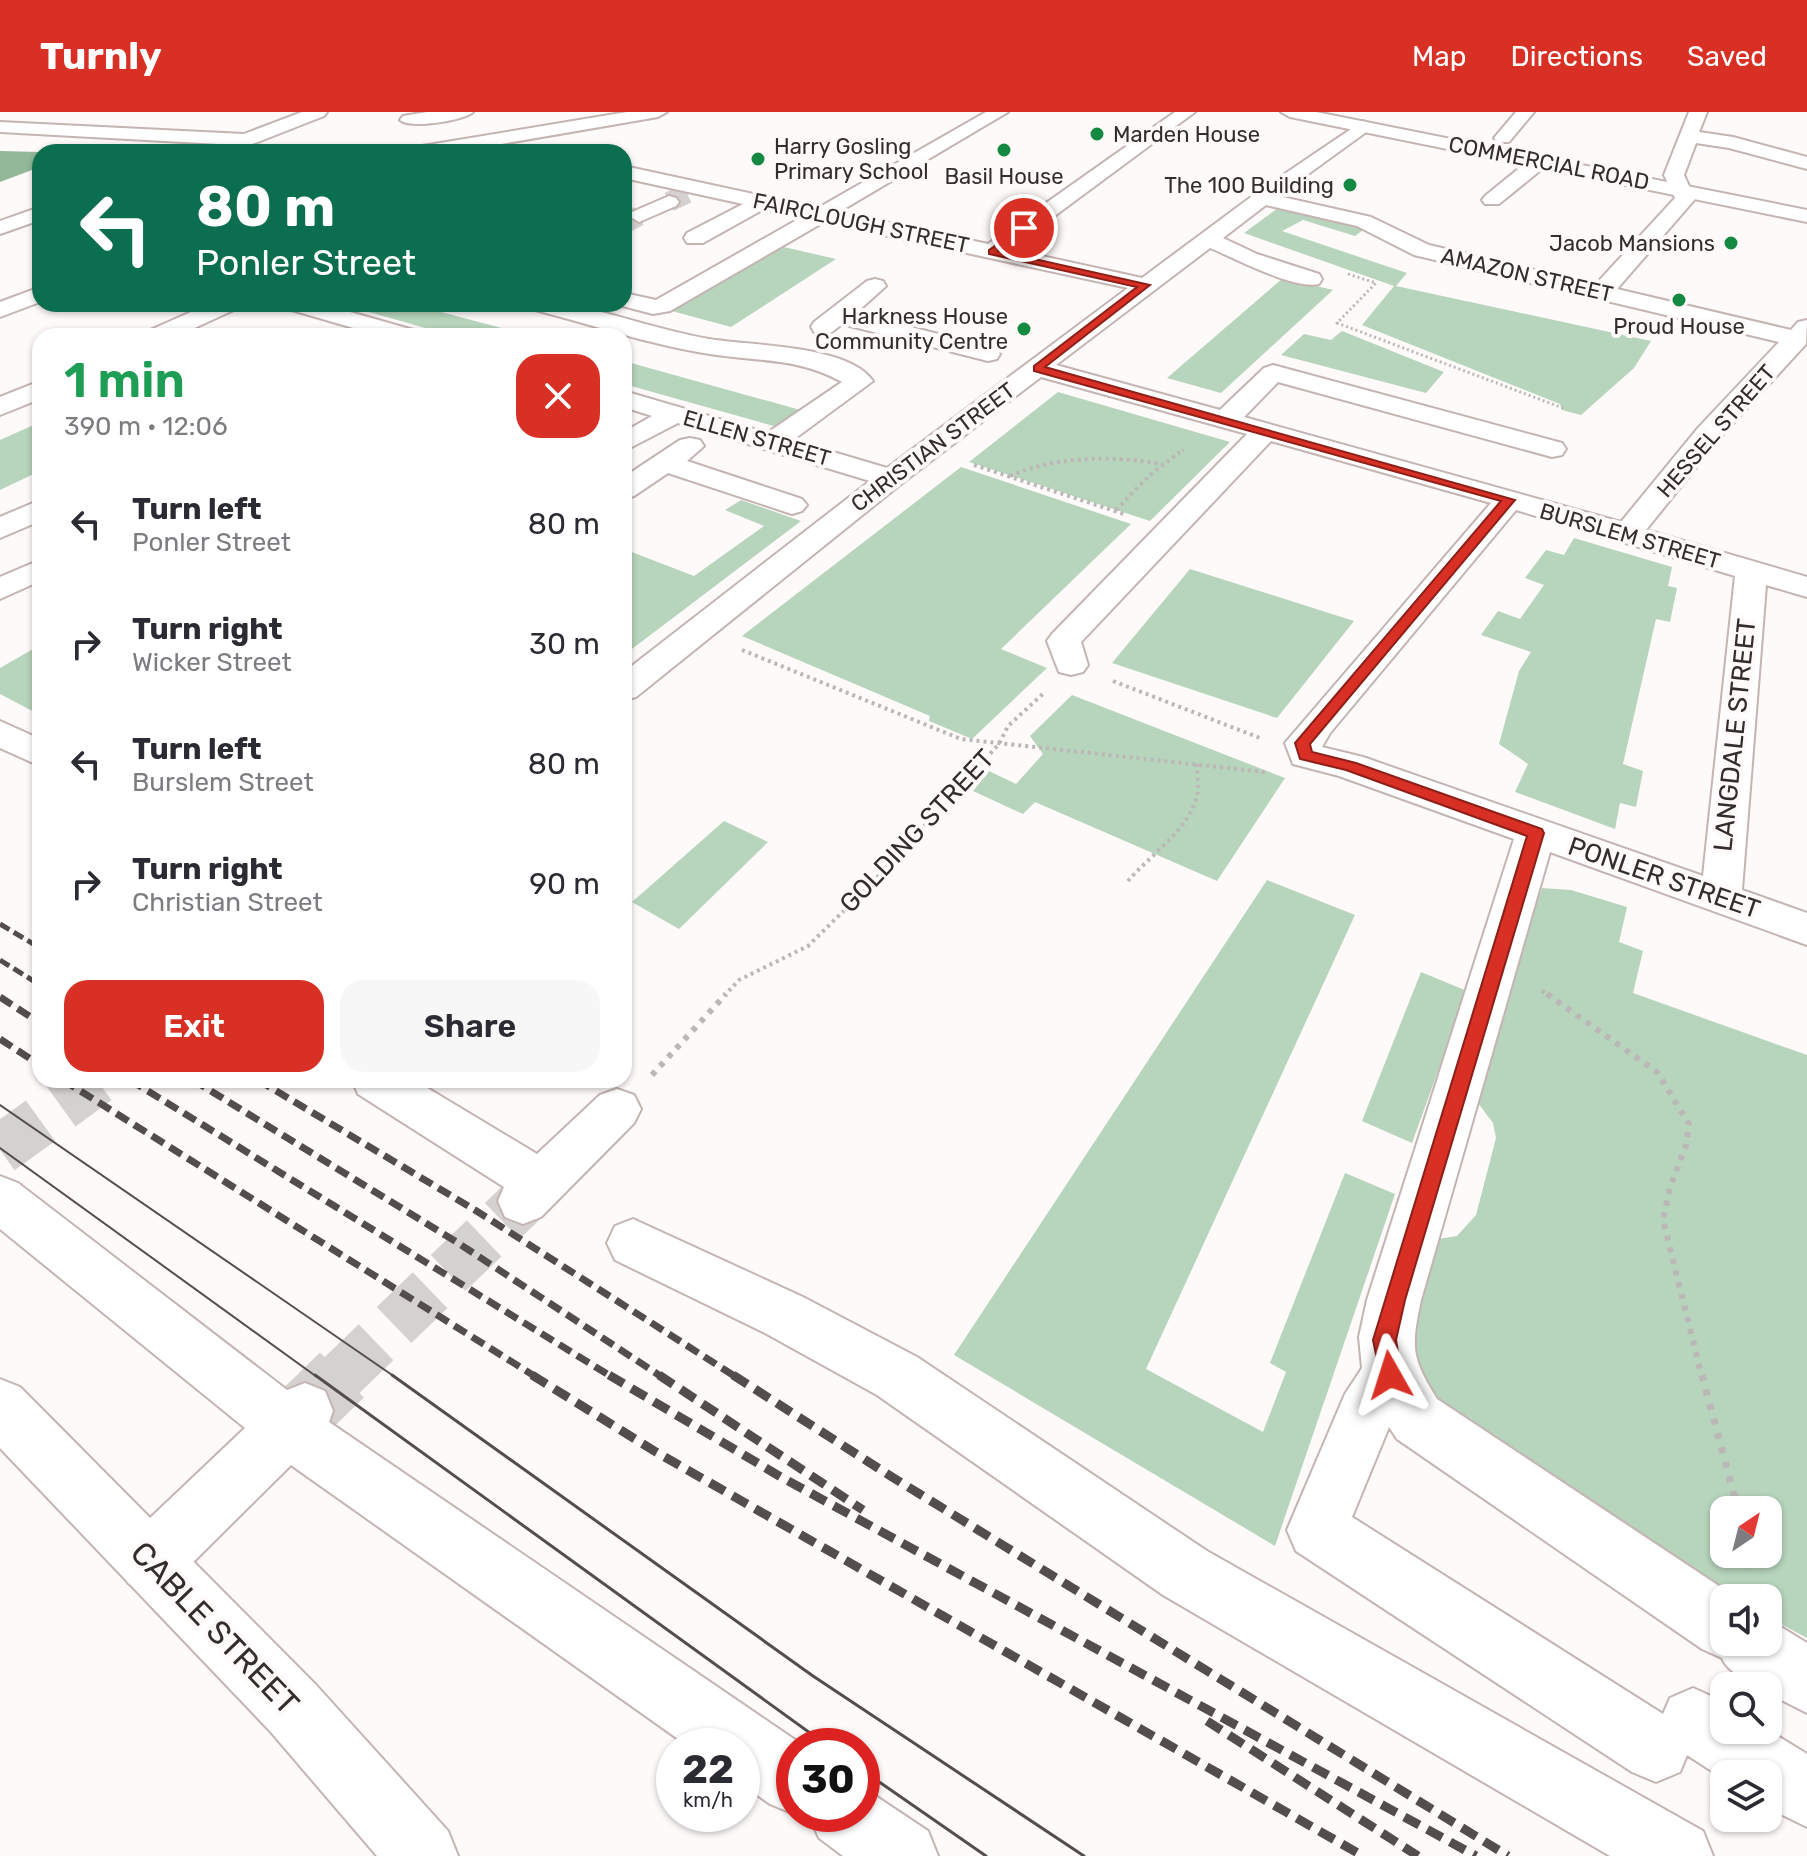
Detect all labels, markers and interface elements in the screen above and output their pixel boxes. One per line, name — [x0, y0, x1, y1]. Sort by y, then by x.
text: Turnly — [40, 33, 162, 79]
text: Map — [1412, 40, 1466, 73]
text: Directions — [1510, 40, 1643, 73]
text: Saved — [1687, 40, 1767, 73]
place label: Marden House — [1113, 121, 1260, 148]
marker: Marden House — [1088, 125, 1106, 143]
street label: COMMERCIAL ROAD — [1446, 130, 1652, 196]
place label: Harry Gosling Primary School — [774, 133, 929, 185]
marker: Basil House — [995, 141, 1013, 159]
marker: Harry Gosling Primary School — [749, 150, 767, 168]
place label: Basil House — [944, 163, 1064, 190]
place label: The 100 Building — [1164, 172, 1334, 199]
text: 80 m — [196, 174, 335, 240]
icon: left — [64, 176, 168, 280]
marker: The 100 Building — [1341, 176, 1359, 194]
street label: FAIRCLOUGH STREET — [750, 187, 972, 259]
pin — [990, 194, 1058, 262]
icon: arrive — [1002, 206, 1046, 250]
place label: Jacob Mansions — [1549, 230, 1715, 257]
marker: Jacob Mansions — [1722, 234, 1740, 252]
text: Ponler Street — [196, 241, 416, 284]
street label: AMAZON STREET — [1438, 242, 1616, 308]
marker: Proud House — [1670, 291, 1688, 309]
place label: Harkness House Community Centre — [815, 303, 1008, 355]
place label: Proud House — [1613, 313, 1745, 340]
marker: Harkness House Community Centre — [1015, 320, 1033, 338]
text: 1 min — [64, 352, 185, 409]
button: close — [516, 354, 600, 438]
street label: HESSEL STREET — [1651, 359, 1781, 503]
street label: CHRISTIAN STREET — [846, 376, 1021, 518]
street label: ELLEN STREET — [680, 404, 834, 472]
text: 390 m · 12:06 — [64, 411, 228, 442]
text: Turn left — [132, 491, 262, 527]
street label: BURSLEM STREET — [1536, 497, 1724, 575]
icon: left — [64, 502, 108, 546]
text: 80 m — [528, 506, 600, 542]
text: Ponler Street — [132, 527, 291, 558]
text: Turn right — [132, 611, 283, 647]
street label: LANGDALE STREET — [1707, 617, 1763, 853]
icon: right — [64, 622, 108, 666]
text: 30 m — [529, 626, 600, 662]
text: Wicker Street — [132, 647, 292, 678]
text: Turn left — [132, 731, 262, 767]
icon: left — [64, 742, 108, 786]
street label: GOLDING STREET — [833, 743, 1001, 919]
text: 80 m — [528, 746, 600, 782]
text: Burslem Street — [132, 767, 314, 798]
street label: PONLER STREET — [1564, 831, 1764, 925]
text: Turn right — [132, 851, 283, 887]
icon: right — [64, 862, 108, 906]
text: 90 m — [529, 866, 600, 902]
text: Christian Street — [132, 887, 323, 918]
button: Exit — [64, 980, 324, 1072]
button: Share — [340, 980, 600, 1072]
position arrow — [1348, 1333, 1432, 1417]
north arrow — [1710, 1496, 1782, 1568]
map controls — [1710, 1496, 1782, 1832]
street label: CABLE STREET — [123, 1534, 307, 1722]
button: sound — [1710, 1584, 1782, 1656]
button: search — [1710, 1672, 1782, 1744]
speed limit sign: 30 — [776, 1728, 880, 1832]
text: 22 — [682, 1746, 734, 1793]
button: layers — [1710, 1760, 1782, 1832]
text: km/h — [683, 1788, 733, 1812]

